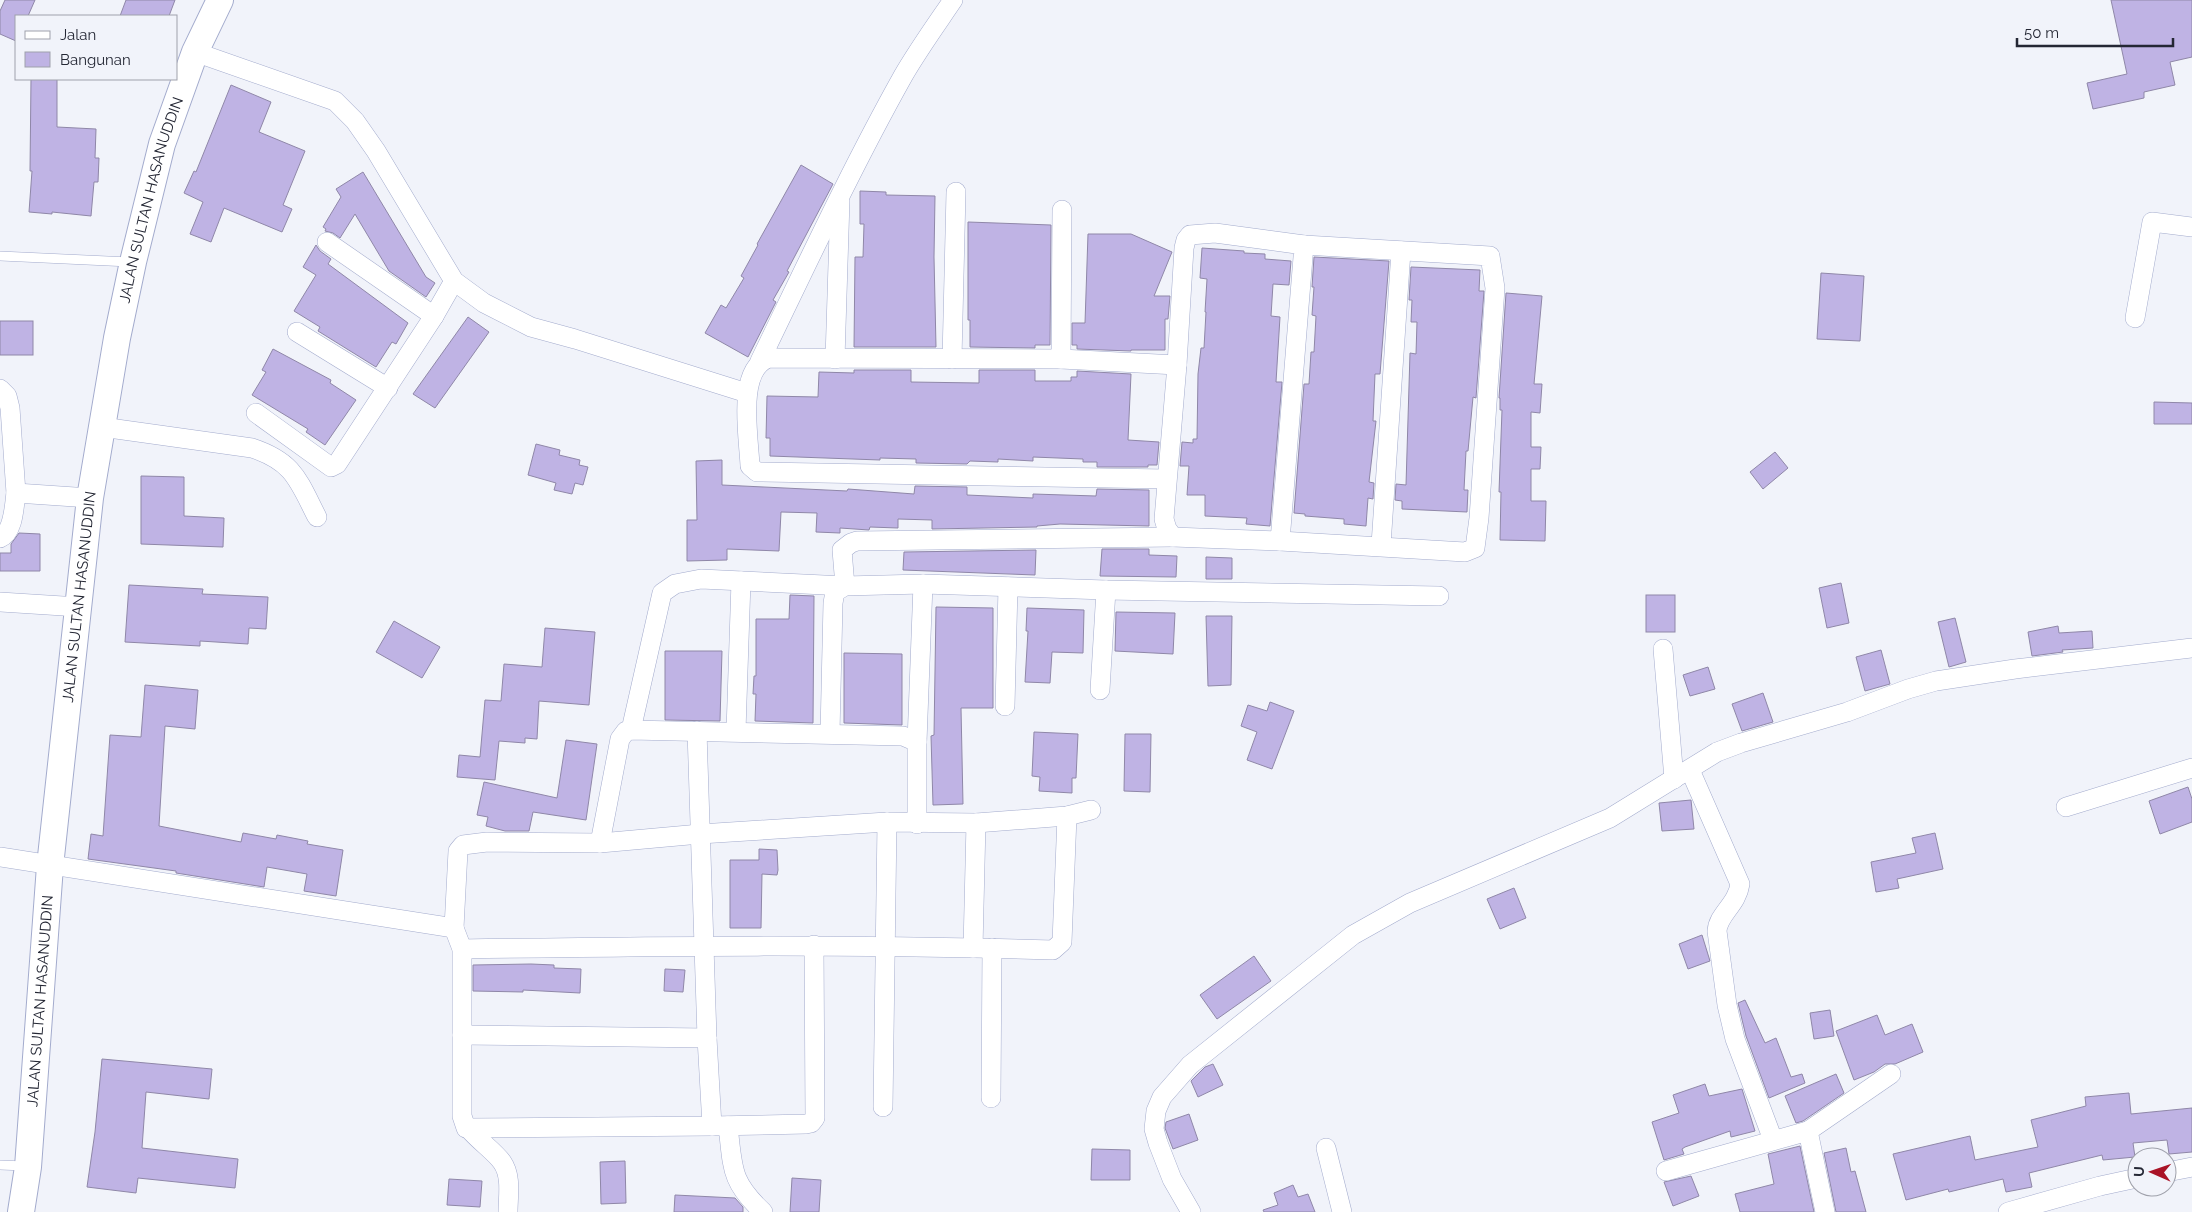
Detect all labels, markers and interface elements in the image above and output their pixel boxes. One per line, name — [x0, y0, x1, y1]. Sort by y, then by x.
legend — [15, 15, 178, 80]
scale bar — [2017, 15, 2173, 47]
text: 50 m — [2024, 24, 2059, 42]
text: Jalan — [60, 26, 96, 44]
text: Bangunan — [60, 51, 131, 69]
street label: JALAN SULTAN HASANUDDIN — [116, 95, 187, 305]
street label: JALAN SULTAN HASANUDDIN — [59, 490, 100, 704]
street label: JALAN SULTAN HASANUDDIN — [23, 894, 57, 1108]
north arrow — [2127, 1147, 2177, 1197]
text: U — [2131, 1166, 2147, 1177]

